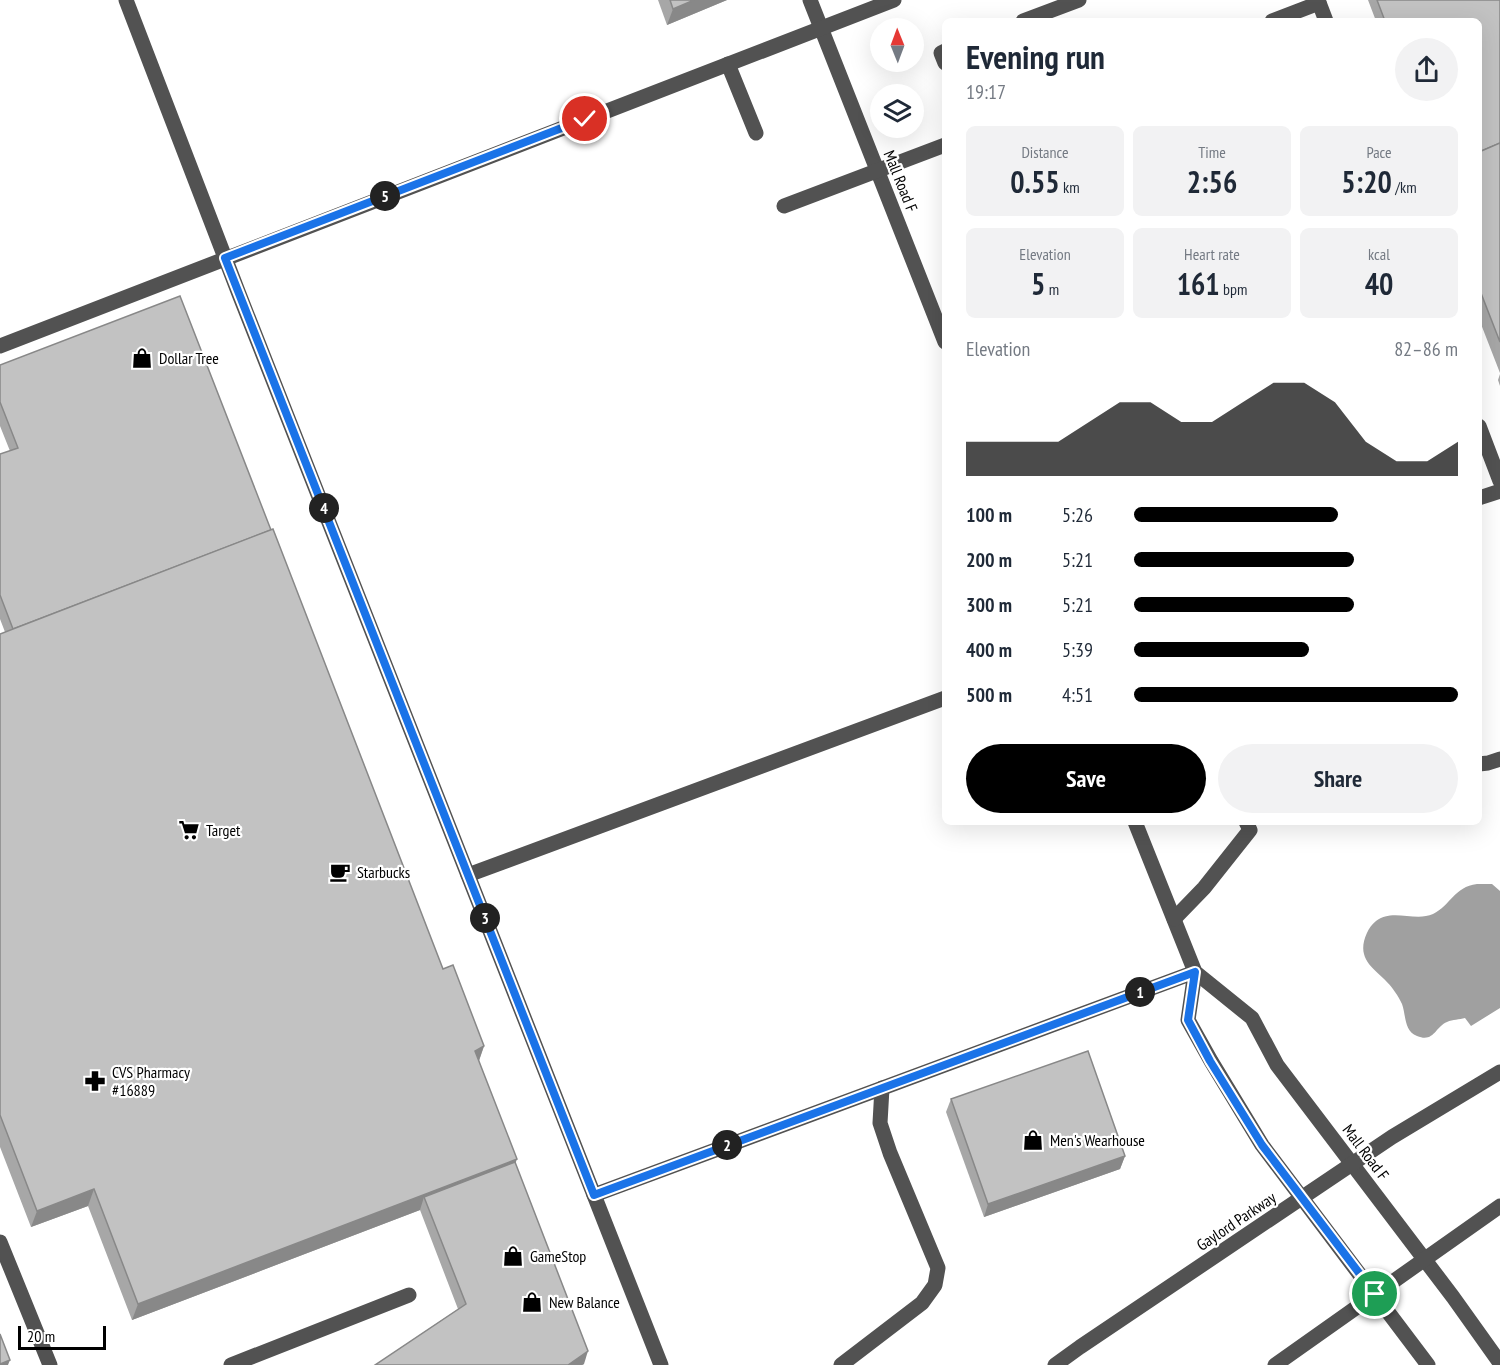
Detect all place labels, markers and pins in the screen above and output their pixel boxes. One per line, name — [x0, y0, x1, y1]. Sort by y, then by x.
pin — [559, 93, 610, 144]
pin: 5 — [370, 181, 400, 211]
shop icon: Dollar Tree — [130, 346, 154, 370]
place label: Dollar Tree — [159, 348, 219, 368]
pin: 4 — [309, 493, 339, 523]
supermarket icon: Target — [177, 818, 201, 842]
place label: Target — [206, 820, 241, 840]
cafe icon: Starbucks — [328, 860, 352, 884]
place label: Starbucks — [357, 862, 410, 882]
pin: 3 — [470, 903, 500, 933]
pin: 1 — [1125, 977, 1155, 1007]
place label: CVS Pharmacy #16889 — [112, 1062, 190, 1100]
pharmacy icon: CVS Pharmacy #16889 — [83, 1069, 107, 1093]
shop icon: Men's Wearhouse — [1021, 1128, 1045, 1152]
pin: 2 — [712, 1130, 742, 1160]
place label: Men's Wearhouse — [1050, 1130, 1145, 1150]
shop icon: GameStop — [501, 1244, 525, 1268]
place label: GameStop — [530, 1246, 586, 1266]
pin — [1349, 1268, 1400, 1319]
shop icon: New Balance — [520, 1290, 544, 1314]
place label: New Balance — [549, 1292, 620, 1312]

